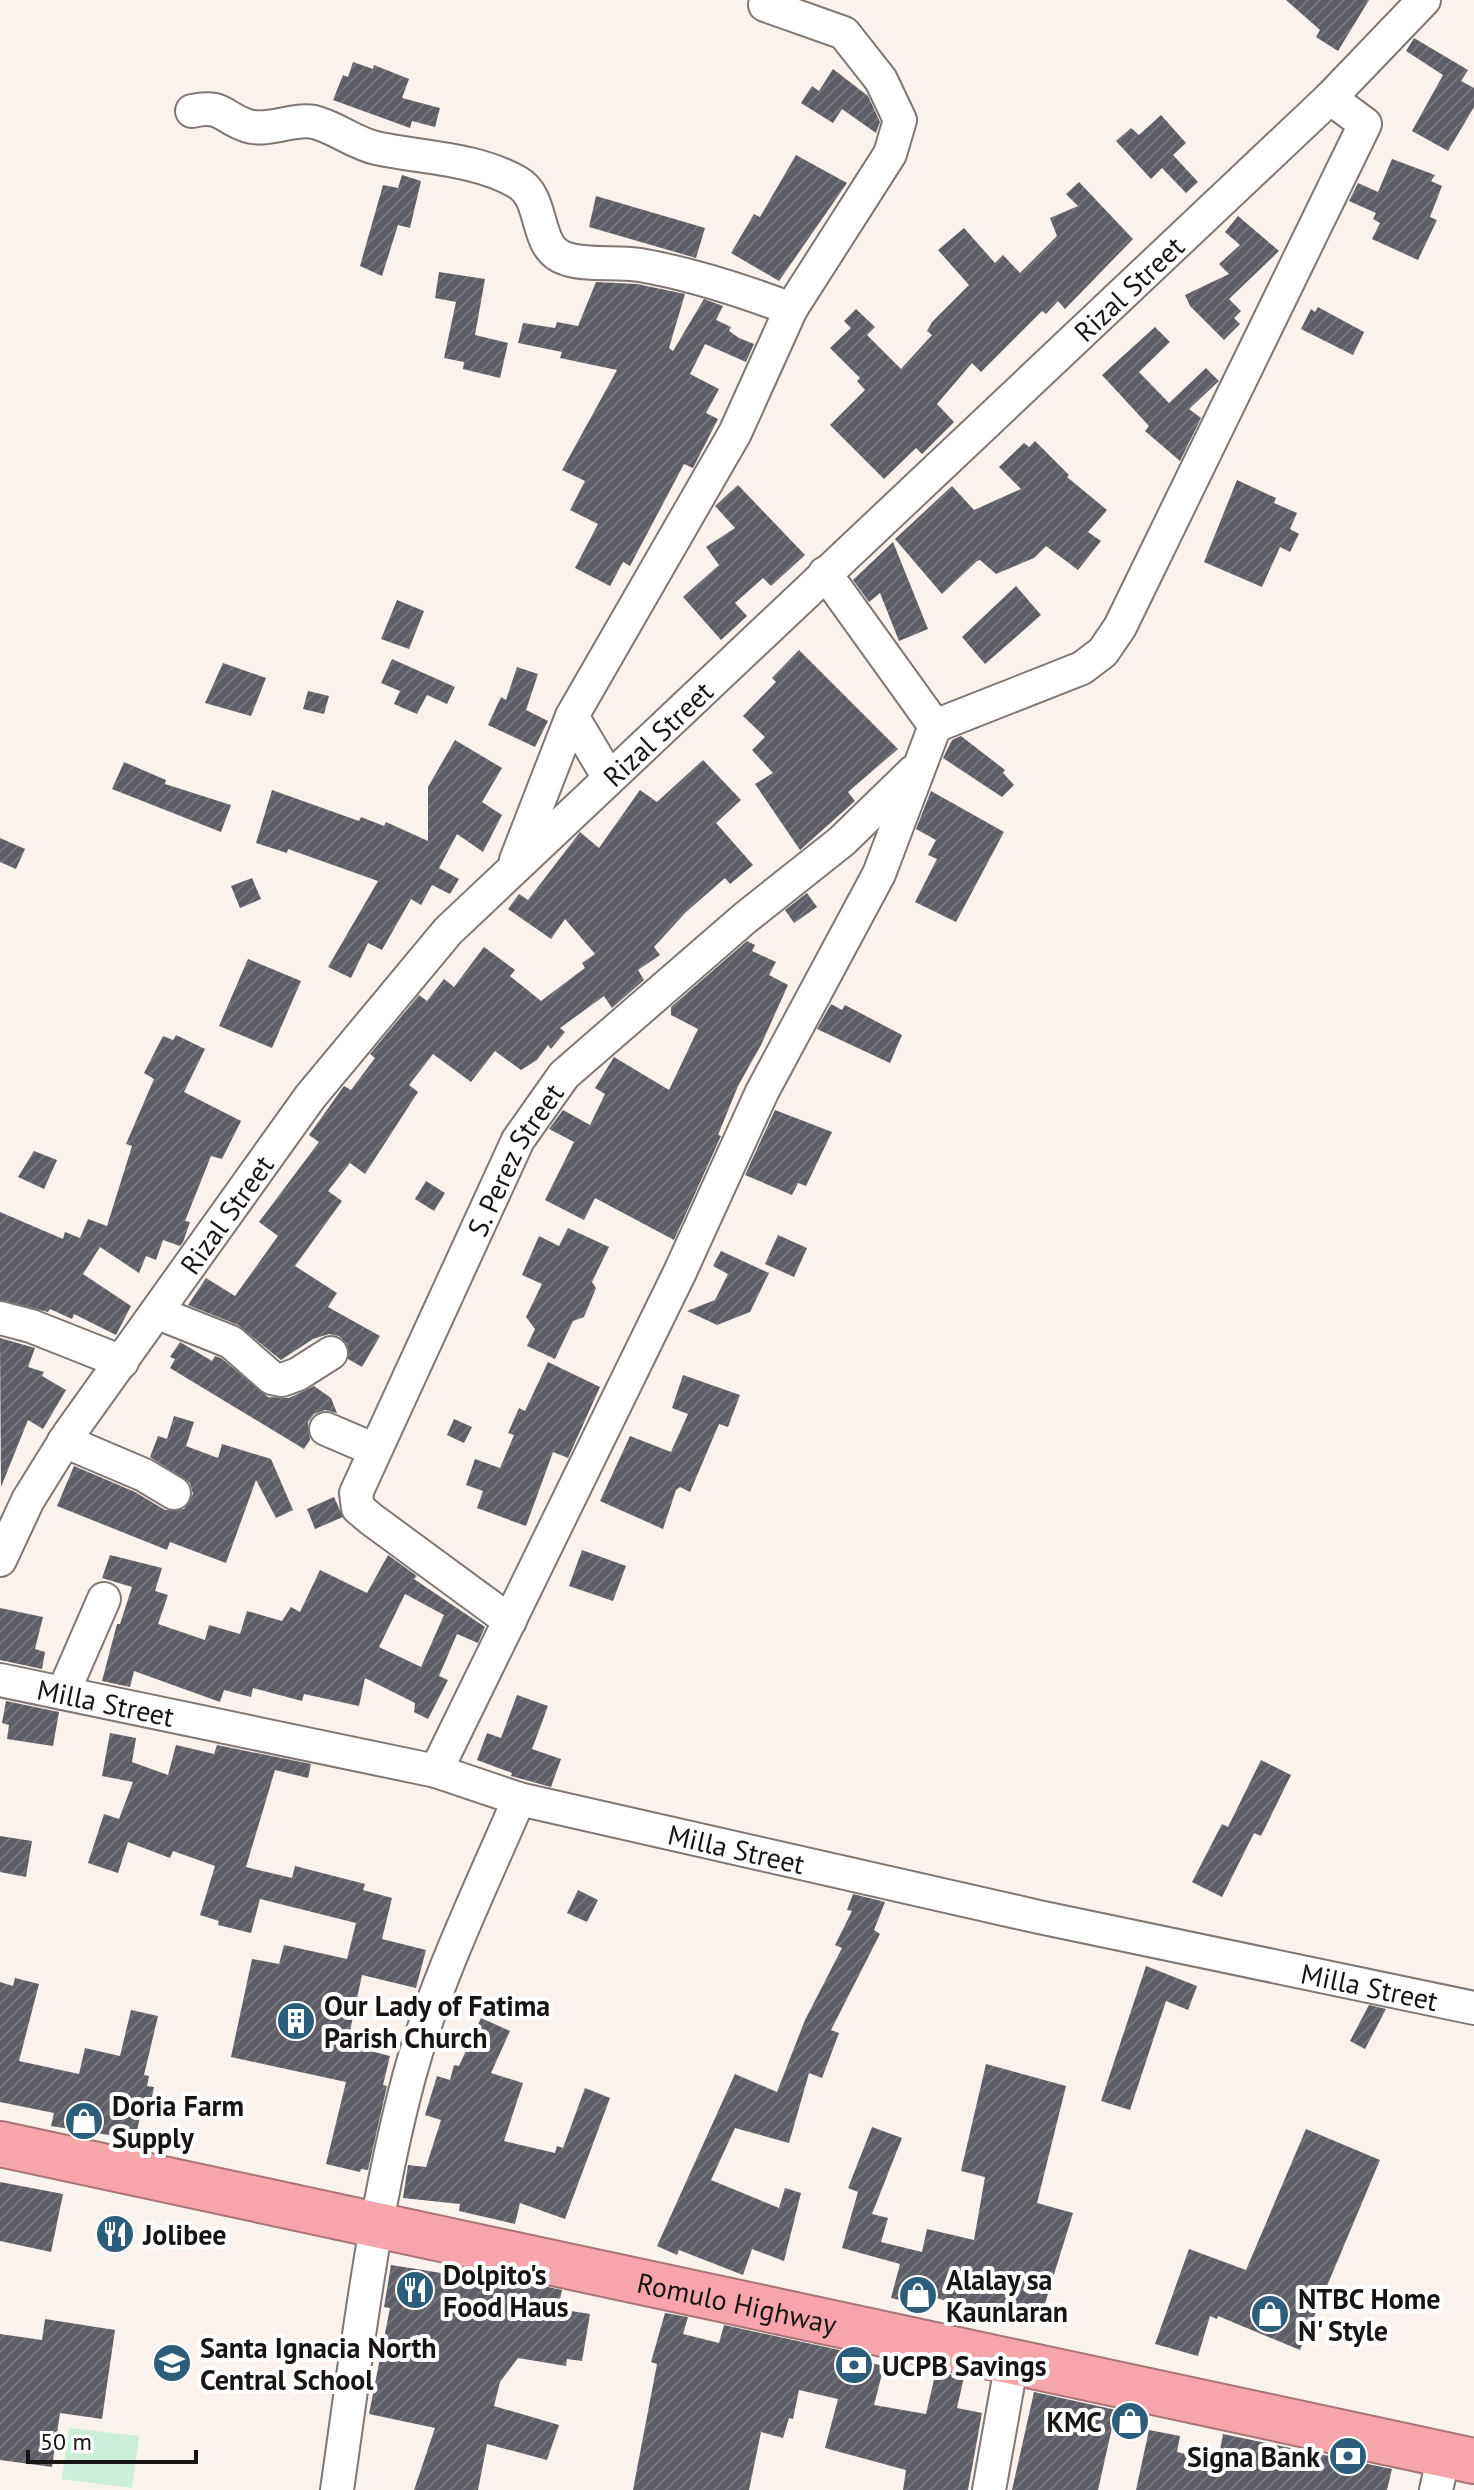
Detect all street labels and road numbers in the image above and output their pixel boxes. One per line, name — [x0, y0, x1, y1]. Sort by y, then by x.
street label: Rizal Street — [1066, 227, 1192, 349]
street label: Rizal Street — [595, 672, 720, 794]
street label: S. Perez Street — [458, 1075, 571, 1242]
street label: Rizal Street — [171, 1147, 282, 1281]
street label: Milla Street — [34, 1670, 178, 1734]
street label: Milla Street — [665, 1815, 809, 1882]
street label: Milla Street — [1298, 1954, 1442, 2019]
street label: Romulo Highway — [634, 2263, 840, 2342]

